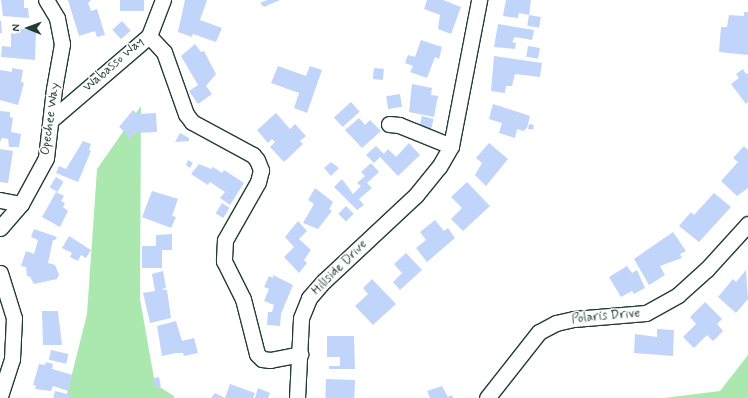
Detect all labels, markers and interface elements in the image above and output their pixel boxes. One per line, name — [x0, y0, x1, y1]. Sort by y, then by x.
north arrow — [8, 8, 48, 48]
text: N — [9, 24, 23, 32]
street label: Wabasso Way — [80, 34, 148, 96]
street label: Opechee Way — [38, 82, 64, 156]
street label: Hillside Drive — [309, 237, 371, 299]
street label: Polaris Drive — [571, 306, 641, 328]

